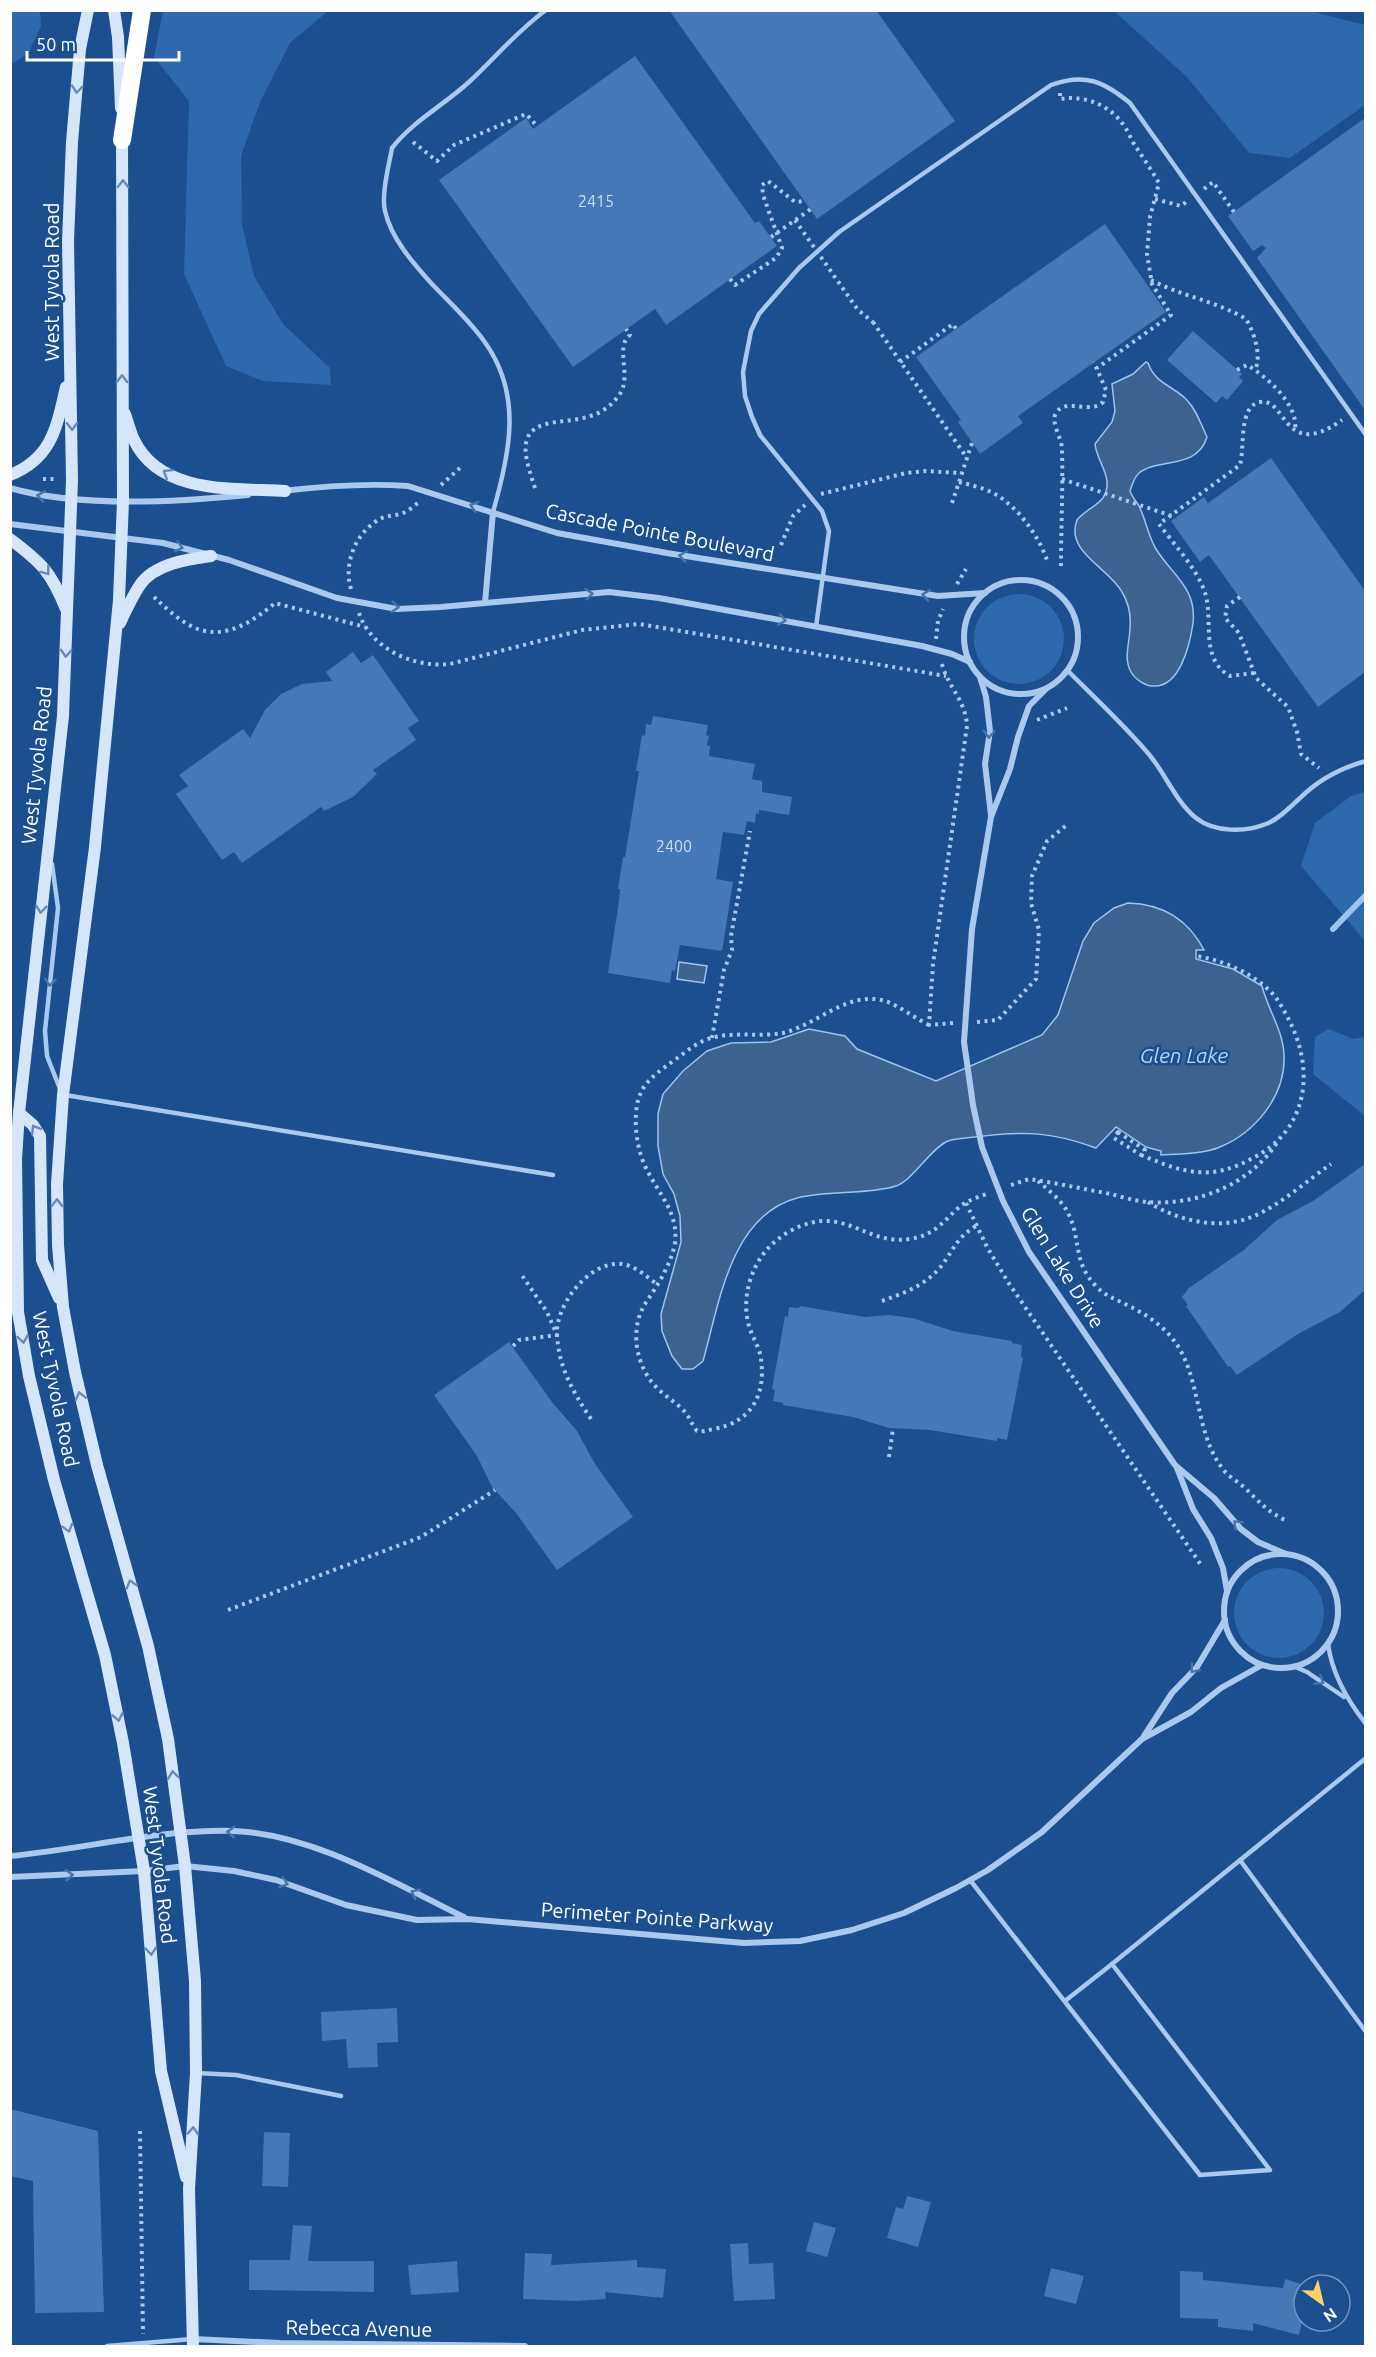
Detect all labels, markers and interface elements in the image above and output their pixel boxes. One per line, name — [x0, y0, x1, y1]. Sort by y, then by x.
scale bar — [27, 24, 178, 62]
text: 50 m — [36, 34, 76, 54]
one-way arrow — [70, 85, 83, 94]
one-way arrow — [117, 180, 129, 189]
house number: 2415 — [578, 192, 614, 210]
street label: West Tyvola Road — [40, 203, 63, 361]
one-way arrow — [116, 375, 129, 384]
one-way arrow — [65, 422, 78, 431]
one-way arrow — [163, 468, 173, 480]
one-way arrow — [36, 490, 46, 502]
street label: Cascade Pointe Boulevard — [544, 499, 776, 565]
one-way arrow — [469, 501, 480, 513]
one-way arrow — [174, 540, 184, 553]
one-way arrow — [679, 550, 689, 563]
one-way arrow — [38, 564, 49, 575]
one-way arrow — [585, 588, 594, 601]
one-way arrow — [922, 589, 931, 601]
one-way arrow — [391, 601, 400, 614]
one-way arrow — [777, 613, 787, 626]
one-way arrow — [59, 648, 72, 657]
street label: West Tyvola Road — [16, 685, 56, 845]
one-way arrow — [982, 729, 995, 738]
house number: 2400 — [656, 837, 692, 855]
one-way arrow — [35, 905, 48, 914]
one-way arrow — [44, 978, 57, 987]
water label: Glen Lake — [1140, 1043, 1229, 1067]
one-way arrow — [31, 1125, 42, 1136]
one-way arrow — [51, 1199, 63, 1208]
street label: Glen Lake Drive — [1017, 1202, 1109, 1332]
street label: West Tyvola Road — [28, 1309, 84, 1469]
one-way arrow — [16, 1334, 29, 1344]
one-way arrow — [75, 1391, 88, 1401]
one-way arrow — [1233, 1520, 1244, 1531]
one-way arrow — [61, 1522, 73, 1533]
one-way arrow — [126, 1580, 138, 1590]
one-way arrow — [1190, 1662, 1201, 1673]
one-way arrow — [1314, 1674, 1325, 1685]
one-way arrow — [111, 1712, 124, 1722]
one-way arrow — [167, 1770, 179, 1779]
street label: West Tyvola Road — [139, 1785, 181, 1945]
one-way arrow — [227, 1826, 236, 1838]
one-way arrow — [64, 1869, 73, 1882]
one-way arrow — [278, 1876, 289, 1888]
one-way arrow — [410, 1889, 421, 1900]
street label: Perimeter Pointe Parkway — [540, 1897, 774, 1937]
one-way arrow — [144, 1947, 157, 1956]
one-way arrow — [186, 2127, 199, 2136]
north arrow — [1292, 2273, 1352, 2333]
text: N — [1320, 2305, 1340, 2326]
street label: Rebecca Avenue — [285, 2315, 433, 2341]

